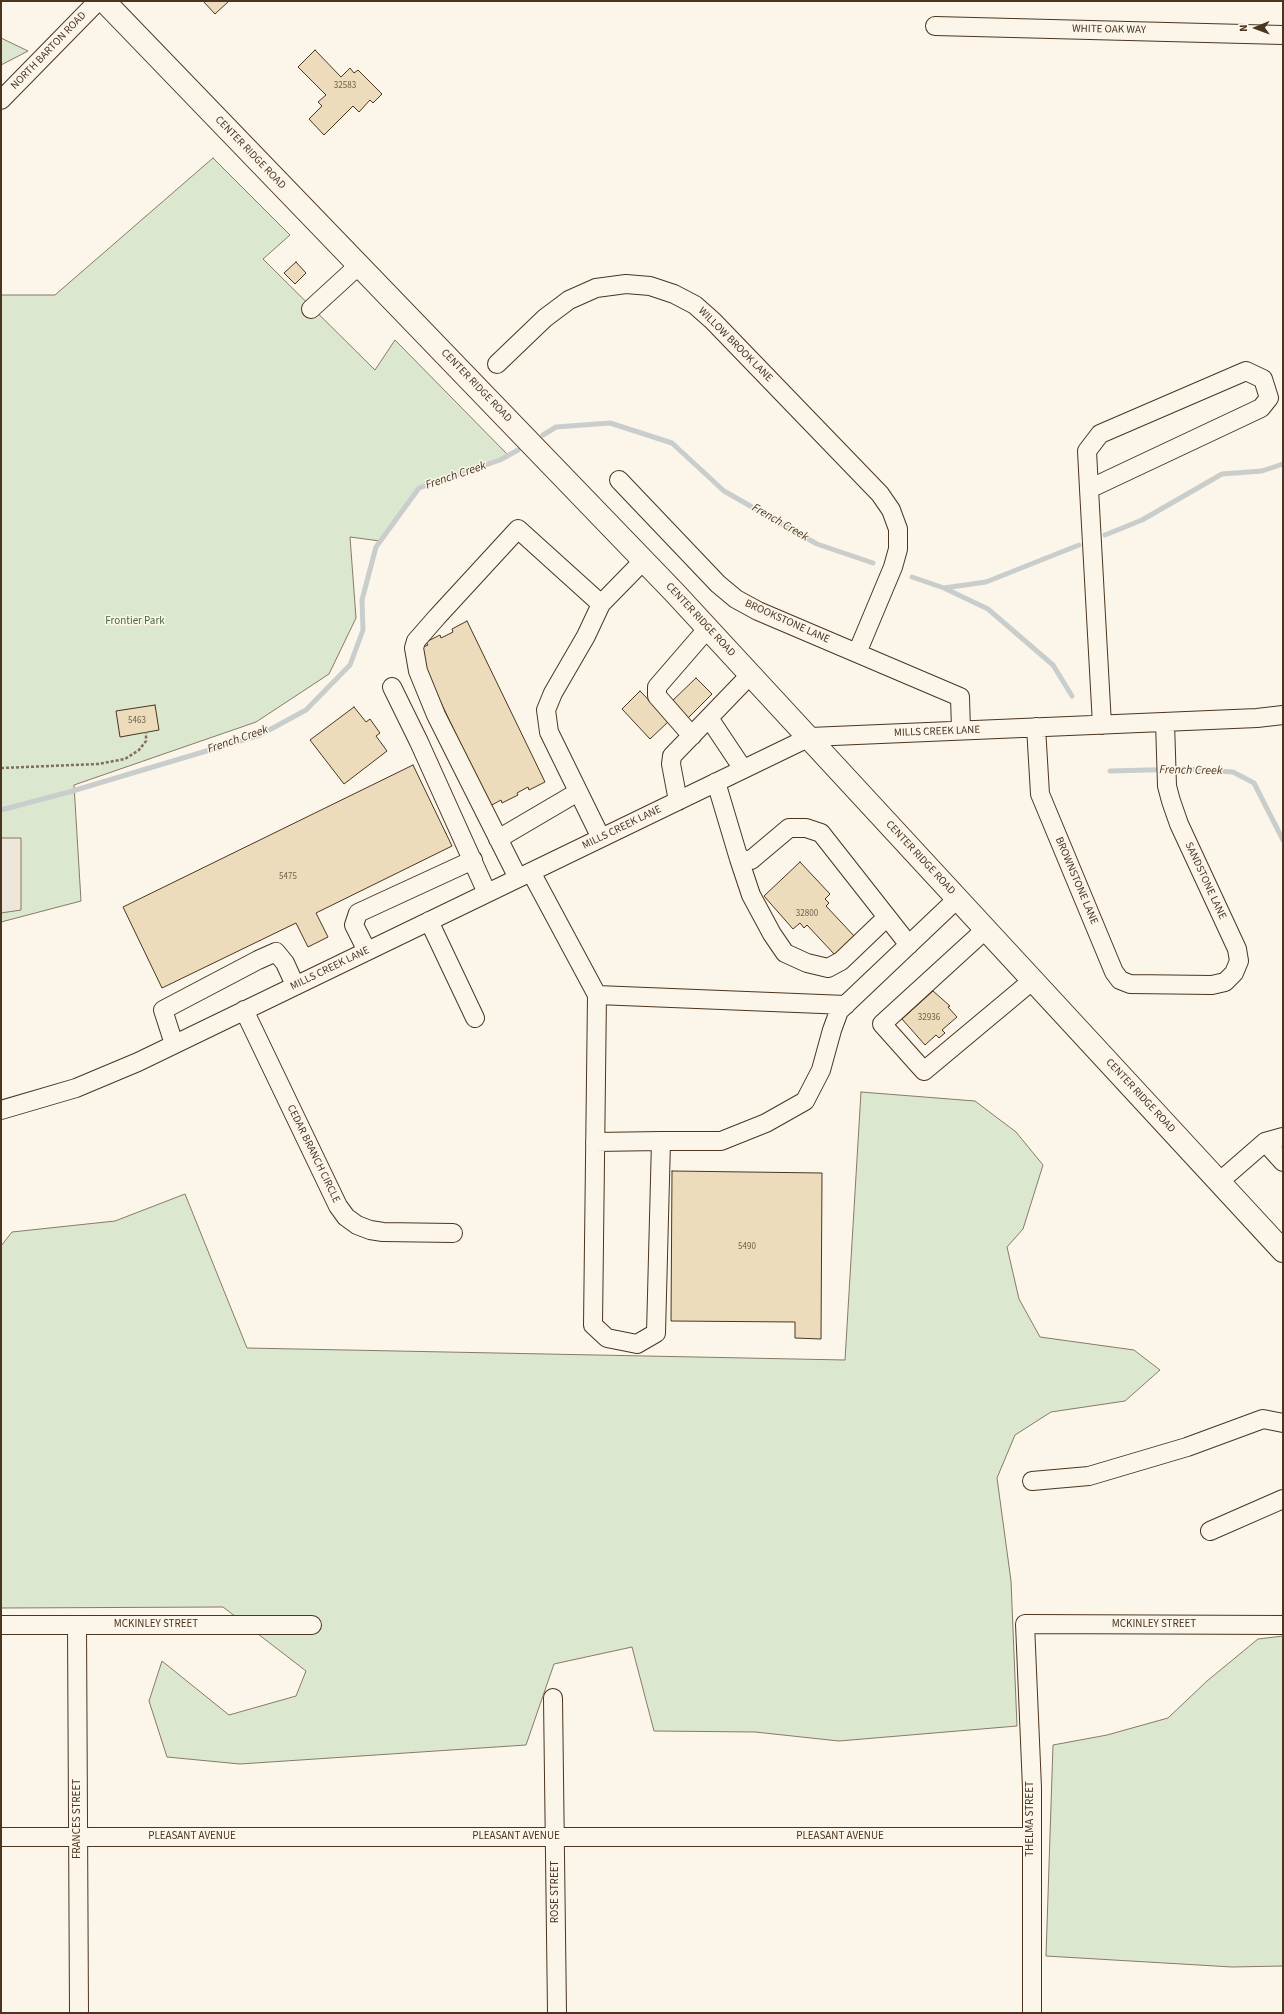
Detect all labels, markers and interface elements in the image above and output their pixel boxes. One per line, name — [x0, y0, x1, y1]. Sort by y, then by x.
north arrow — [1236, 8, 1276, 48]
street label: NORTH BARTON ROAD — [9, 9, 89, 93]
street label: WHITE OAK WAY — [1072, 23, 1146, 37]
text: N — [1236, 24, 1251, 32]
house number: 32583 — [334, 81, 356, 91]
street label: CENTER RIDGE ROAD — [212, 114, 288, 192]
street label: WILLOW BROOK LANE — [695, 305, 775, 385]
street label: CENTER RIDGE ROAD — [438, 347, 514, 425]
water label: French Creek — [424, 459, 488, 493]
water label: French Creek — [749, 501, 811, 545]
street label: CENTER RIDGE ROAD — [662, 580, 738, 660]
street label: BROOKSTONE LANE — [742, 597, 832, 647]
park label: Frontier Park — [105, 615, 165, 629]
house number: 5463 — [128, 716, 146, 726]
water label: French Creek — [206, 723, 270, 757]
street label: MILLS CREEK LANE — [894, 724, 980, 740]
water label: French Creek — [1159, 763, 1223, 779]
street label: MILLS CREEK LANE — [580, 803, 664, 853]
street label: CENTER RIDGE ROAD — [882, 818, 958, 898]
street label: BROWNSTONE LANE — [1052, 835, 1100, 927]
street label: SANDSTONE LANE — [1181, 840, 1229, 922]
house number: 5475 — [279, 872, 297, 882]
house number: 32800 — [796, 909, 818, 919]
street label: MILLS CREEK LANE — [288, 944, 372, 994]
house number: 32936 — [918, 1013, 940, 1023]
street label: CENTER RIDGE ROAD — [1102, 1056, 1178, 1136]
street label: CEDAR BRANCH CIRCLE — [284, 1103, 342, 1205]
house number: 5490 — [738, 1242, 756, 1252]
street label: MCKINLEY STREET — [114, 1618, 198, 1632]
street label: MCKINLEY STREET — [1112, 1618, 1196, 1632]
street label: FRANCES STREET — [71, 1779, 85, 1859]
street label: THELMA STREET — [1024, 1781, 1038, 1857]
street label: PLEASANT AVENUE — [148, 1830, 236, 1844]
street label: PLEASANT AVENUE — [472, 1830, 560, 1844]
street label: PLEASANT AVENUE — [796, 1830, 884, 1844]
street label: ROSE STREET — [549, 1861, 563, 1923]

